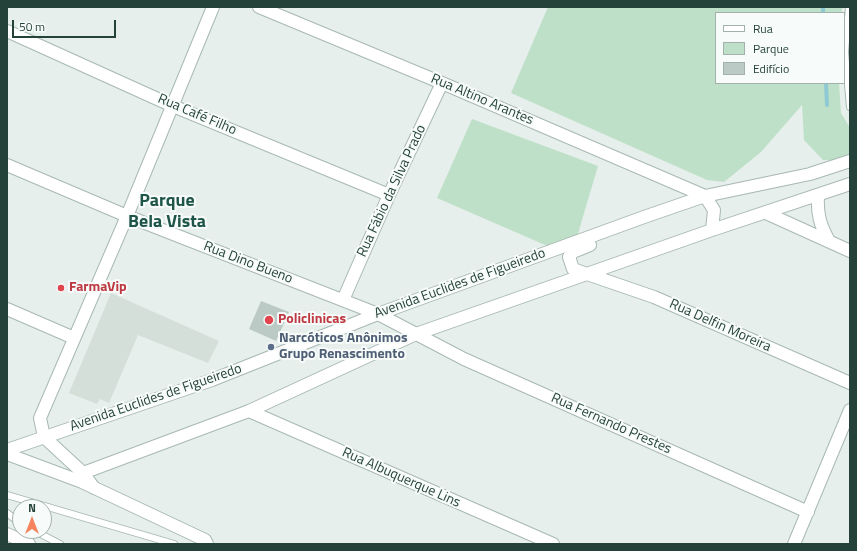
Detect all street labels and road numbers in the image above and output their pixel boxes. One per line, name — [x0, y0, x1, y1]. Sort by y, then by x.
street label: Rua Altino Arantes — [428, 71, 536, 129]
street label: Rua Café Filho — [155, 91, 239, 139]
street label: Rua Fábio da Silva Prado — [354, 122, 430, 260]
street label: Rua Dino Bueno — [201, 238, 295, 288]
street label: Avenida Euclides de Figueiredo — [372, 245, 548, 323]
street label: Rua Delfin Moreira — [667, 296, 773, 356]
street label: Avenida Euclides de Figueiredo — [68, 361, 244, 435]
street label: Rua Fernando Prestes — [548, 390, 674, 458]
street label: Rua Albuquerque Lins — [339, 444, 463, 512]

